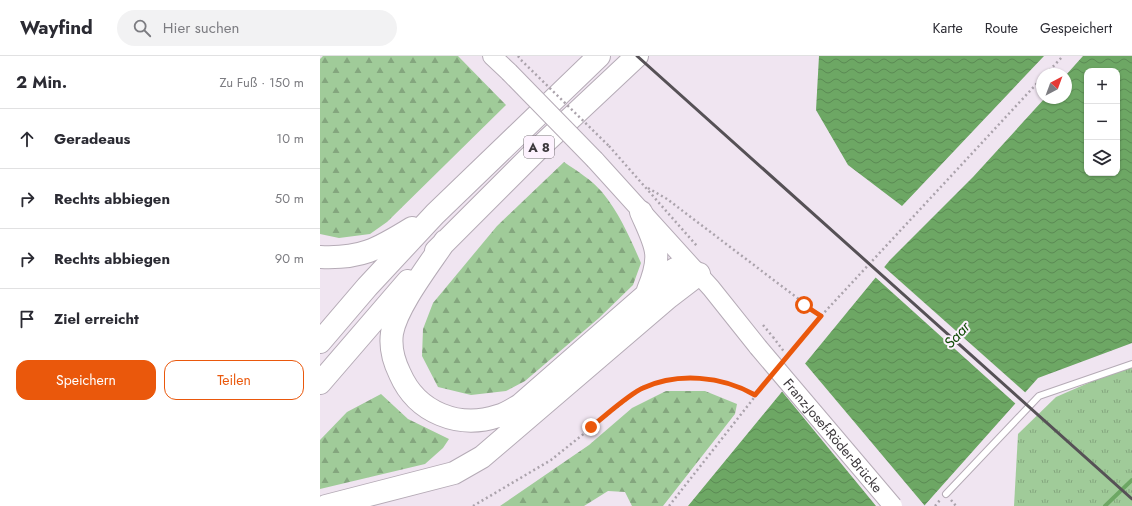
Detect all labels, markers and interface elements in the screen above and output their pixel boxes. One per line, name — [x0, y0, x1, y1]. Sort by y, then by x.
search box — [117, 10, 397, 46]
text: Wayfind — [20, 14, 93, 41]
icon: search — [131, 17, 153, 39]
text: Hier suchen — [163, 17, 239, 39]
text: Karte — [933, 18, 963, 38]
text: Route — [985, 18, 1018, 38]
text: Gespeichert — [1040, 18, 1112, 38]
north arrow — [1036, 68, 1072, 104]
map controls — [1084, 68, 1120, 176]
button: + — [1084, 68, 1120, 104]
text: 2 Min. — [16, 70, 67, 94]
text: Zu Fuß · 150 m — [219, 73, 304, 92]
button: − — [1084, 104, 1120, 140]
icon: ahead — [16, 128, 38, 150]
text: Geradeaus — [54, 128, 130, 150]
text: 10 m — [276, 129, 304, 148]
road number: A 8 — [524, 136, 554, 158]
button: layers — [1084, 140, 1120, 176]
icon: right — [16, 188, 38, 210]
text: Rechts abbiegen — [54, 188, 170, 210]
text: 50 m — [275, 189, 304, 208]
icon: right — [16, 248, 38, 270]
text: Rechts abbiegen — [54, 248, 170, 270]
text: 90 m — [275, 249, 304, 268]
route start — [795, 296, 813, 314]
icon: arrive — [16, 308, 38, 330]
text: Ziel erreicht — [54, 308, 139, 330]
water label: Saar — [939, 316, 976, 353]
button: Speichern — [16, 360, 156, 400]
button: Teilen — [164, 360, 304, 400]
street label: Franz-Josef-Röder-Brücke — [779, 374, 887, 497]
route end — [582, 418, 600, 436]

